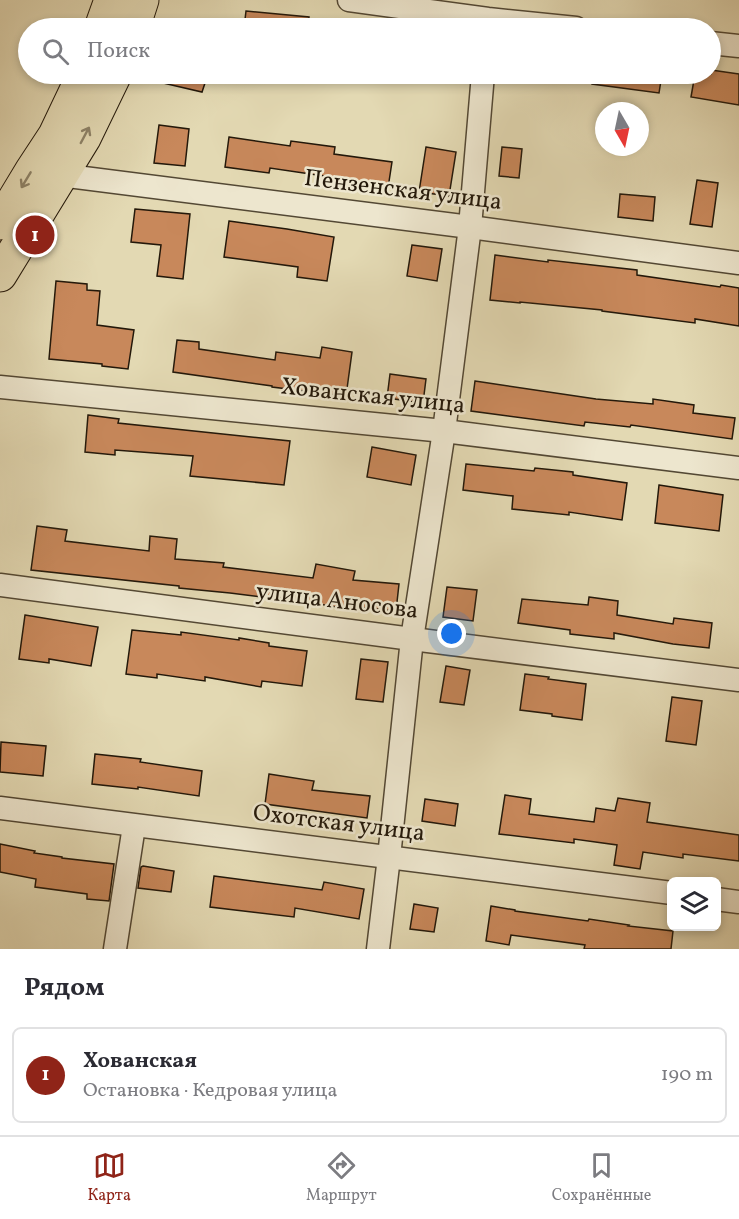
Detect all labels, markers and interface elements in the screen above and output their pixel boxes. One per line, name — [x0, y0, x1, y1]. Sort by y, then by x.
search box — [18, 18, 721, 84]
icon: search — [39, 35, 72, 68]
text: Поиск — [87, 36, 150, 67]
north arrow — [595, 102, 649, 156]
one-way arrow — [79, 127, 91, 144]
street label: Пензенская улица — [302, 162, 504, 220]
one-way arrow — [19, 171, 31, 188]
pin: 1 — [15, 212, 54, 258]
street label: Хованская улица — [279, 370, 467, 424]
street label: улица Аносова — [254, 575, 420, 629]
your location — [437, 619, 466, 648]
street label: Охотская улица — [251, 797, 427, 851]
map controls — [667, 877, 721, 931]
button: layers — [667, 877, 721, 931]
text: Рядом — [24, 970, 104, 1006]
text: Хованская — [83, 1046, 197, 1077]
text: 1 — [41, 1061, 50, 1089]
text: 190 m — [661, 1061, 713, 1089]
text: Остановка · Кедровая улица — [83, 1077, 337, 1105]
tab: Карта — [88, 1149, 131, 1207]
tab: Маршрут — [306, 1149, 377, 1207]
tab: Сохранённые — [552, 1149, 651, 1207]

